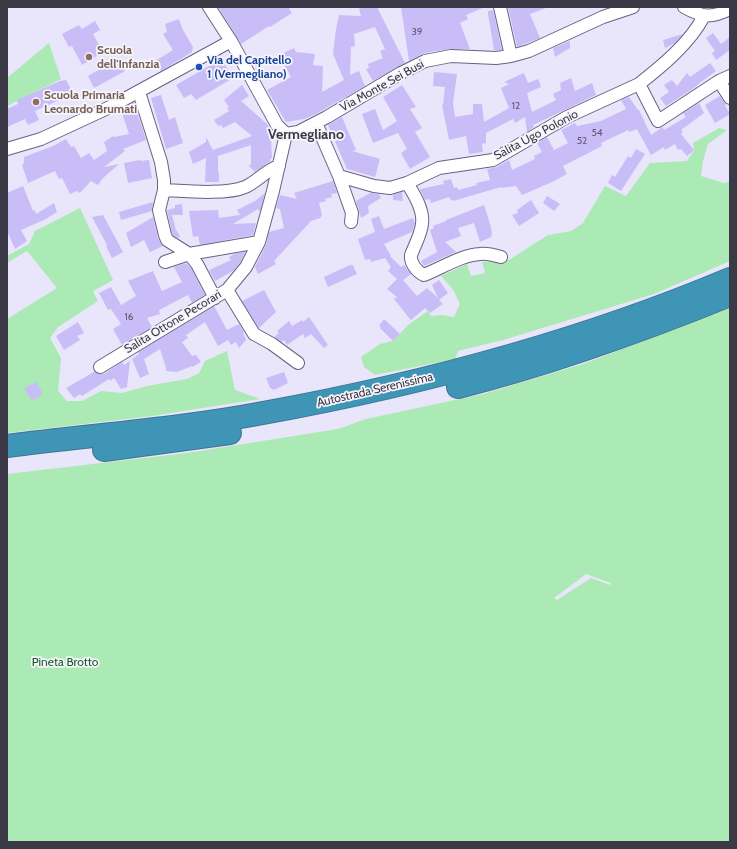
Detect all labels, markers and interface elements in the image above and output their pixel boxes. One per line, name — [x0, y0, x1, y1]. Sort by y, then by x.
house number: 39 — [411, 26, 423, 38]
place label: Scuola dell'Infanzia — [97, 43, 159, 71]
marker: Scuola dell'Infanzia — [84, 52, 94, 62]
place label: Via del Capitello 1 (Vermegliano) — [207, 53, 291, 81]
street label: Via Monte Sei Busi — [337, 57, 427, 115]
marker: Via del Capitello 1 (Vermegliano) — [194, 62, 204, 72]
place label: Scuola Primaria Leonardo Brumati — [44, 88, 137, 116]
marker: Scuola Primaria Leonardo Brumati — [31, 97, 41, 107]
house number: 12 — [512, 100, 520, 112]
street label: Salita Ugo Polonio — [492, 107, 580, 163]
district label: Vermegliano — [268, 127, 344, 143]
house number: 54 — [591, 127, 603, 139]
house number: 52 — [577, 135, 587, 147]
street label: Salita Ottone Pecorari — [122, 287, 224, 357]
house number: 16 — [125, 311, 133, 323]
street label: Autostrada Serenissima — [316, 370, 434, 410]
park label: Pineta Brotto — [32, 655, 98, 669]

